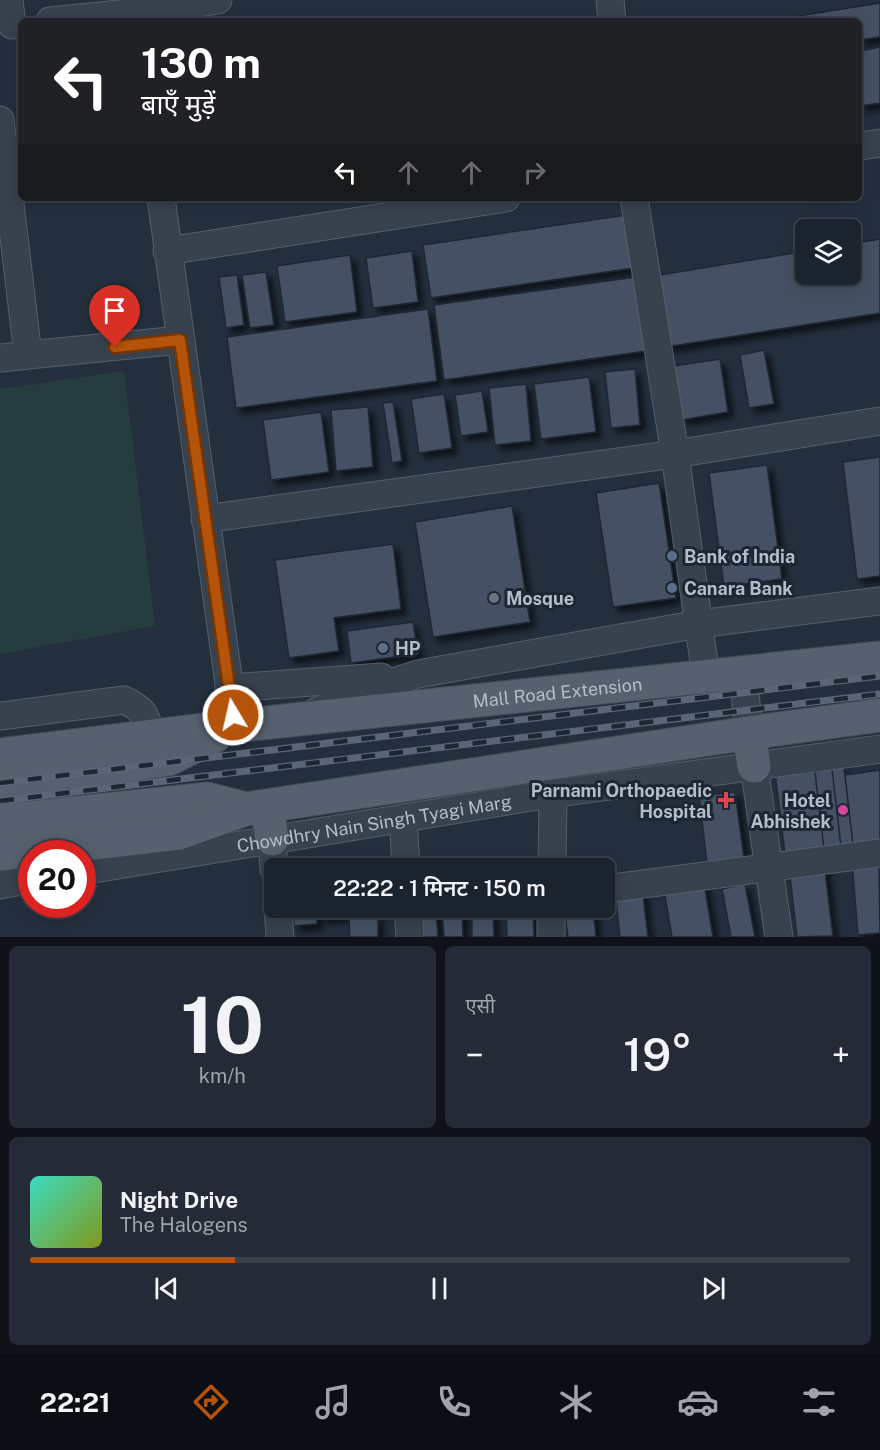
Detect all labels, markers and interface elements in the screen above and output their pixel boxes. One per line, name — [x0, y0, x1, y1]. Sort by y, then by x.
text: 130 m — [141, 38, 261, 87]
icon: left — [42, 42, 120, 120]
text: बाएँ मुड़ें — [141, 88, 216, 120]
icon: left — [329, 156, 362, 189]
icon: ahead — [392, 156, 425, 189]
icon: ahead — [455, 156, 488, 189]
icon: right — [518, 156, 551, 189]
map controls — [795, 219, 861, 285]
button: layers — [795, 219, 861, 285]
pin — [89, 285, 140, 347]
icon: arrive — [98, 294, 131, 327]
place label: Bank of India — [684, 546, 795, 567]
marker: Bank of India — [665, 549, 679, 563]
place label: Canara Bank — [684, 578, 793, 599]
marker: Canara Bank — [665, 581, 679, 595]
place label: Mosque — [506, 588, 574, 609]
marker: Mosque — [487, 591, 501, 605]
place label: HP — [395, 638, 421, 659]
marker: HP — [376, 641, 390, 655]
street label: Mall Road Extension — [472, 673, 643, 711]
position arrow — [201, 683, 265, 747]
place label: Parnami Orthopaedic Hospital — [531, 780, 712, 822]
street label: Chowdhry Nain Singh Tyagi Marg — [235, 790, 513, 856]
place label: Hotel Abhishek — [751, 790, 832, 832]
marker: Parnami Orthopaedic Hospital — [717, 791, 735, 809]
marker: Hotel Abhishek — [836, 803, 850, 817]
speed limit sign: 20 — [18, 840, 96, 918]
text: 22:22 · 1 मिनट · 150 m — [333, 875, 546, 901]
text: 10 — [180, 979, 264, 1071]
text: एसी — [466, 994, 495, 1018]
text: 19° — [623, 1028, 692, 1081]
text: − — [466, 1036, 484, 1074]
text: + — [832, 1036, 850, 1074]
text: km/h — [199, 1064, 246, 1088]
text: Night Drive — [120, 1187, 238, 1213]
text: The Halogens — [120, 1213, 248, 1237]
icon: previous — [150, 1272, 183, 1305]
icon: pause — [423, 1272, 456, 1305]
icon: next — [697, 1272, 730, 1305]
icon: directions — [190, 1381, 232, 1423]
icon: music — [312, 1381, 354, 1423]
icon: phone — [433, 1381, 475, 1423]
icon: climate — [555, 1381, 597, 1423]
icon: car — [677, 1381, 719, 1423]
icon: filters — [798, 1381, 840, 1423]
text: 22:21 — [40, 1386, 111, 1418]

